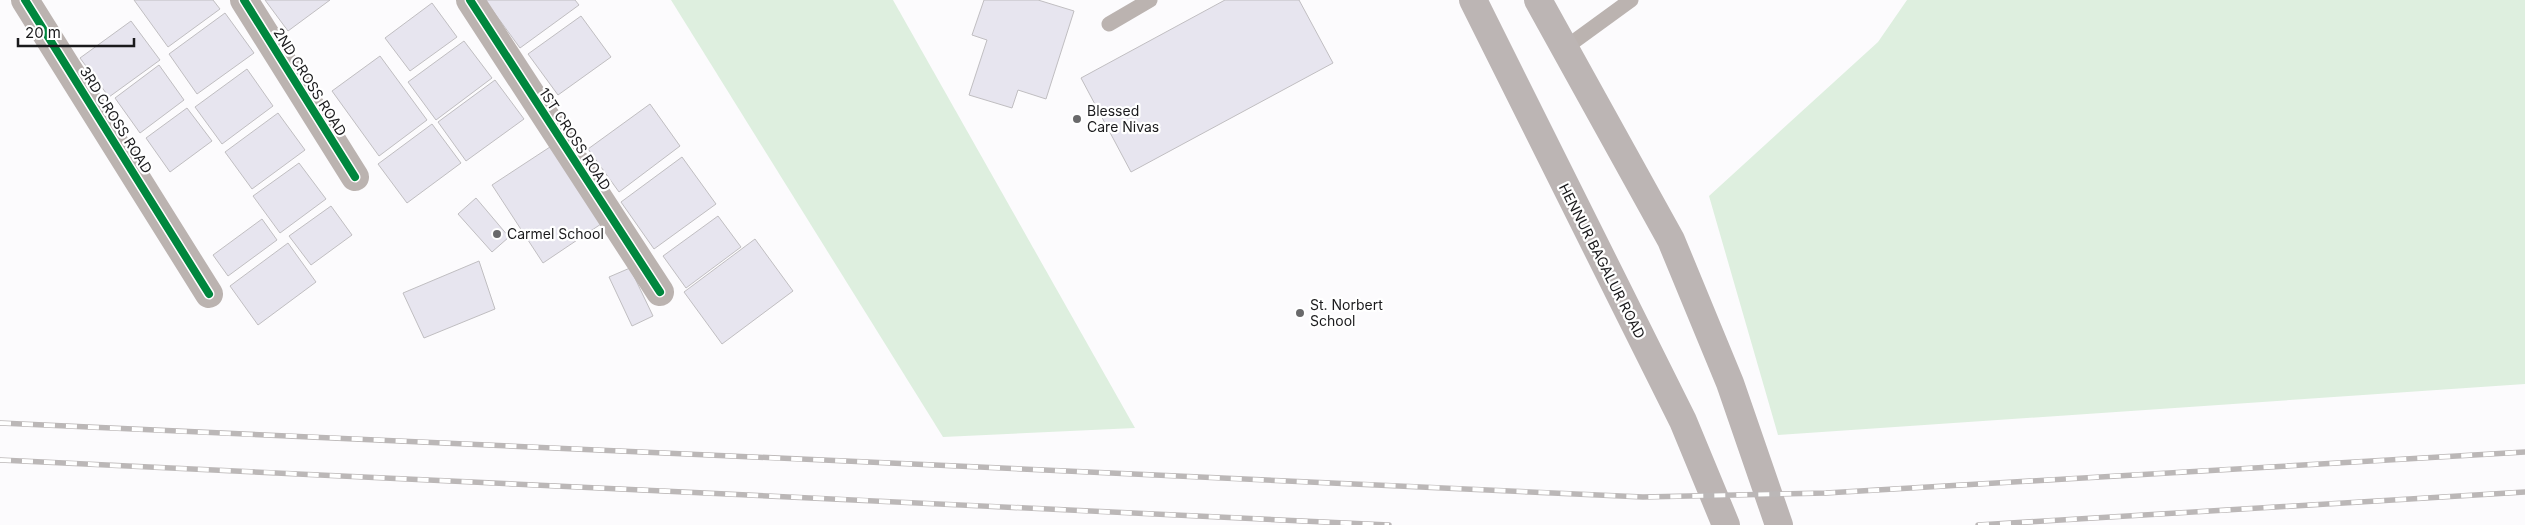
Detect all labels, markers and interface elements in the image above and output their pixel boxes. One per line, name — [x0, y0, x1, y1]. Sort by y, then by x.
scale bar — [18, 15, 134, 47]
text: 20 m — [25, 23, 61, 42]
street label: 2ND CROSS ROAD — [270, 25, 350, 139]
street label: 3RD CROSS ROAD — [77, 63, 156, 176]
street label: 1ST CROSS ROAD — [536, 84, 615, 193]
place label: Blessed Care Nivas — [1087, 102, 1159, 135]
marker: Blessed Care Nivas — [1071, 113, 1083, 125]
street label: HENNUR BAGALUR ROAD — [1556, 180, 1649, 341]
place label: Carmel School — [507, 225, 604, 242]
marker: Carmel School — [491, 228, 503, 240]
place label: St. Norbert School — [1310, 296, 1383, 329]
marker: St. Norbert School — [1294, 307, 1306, 319]

